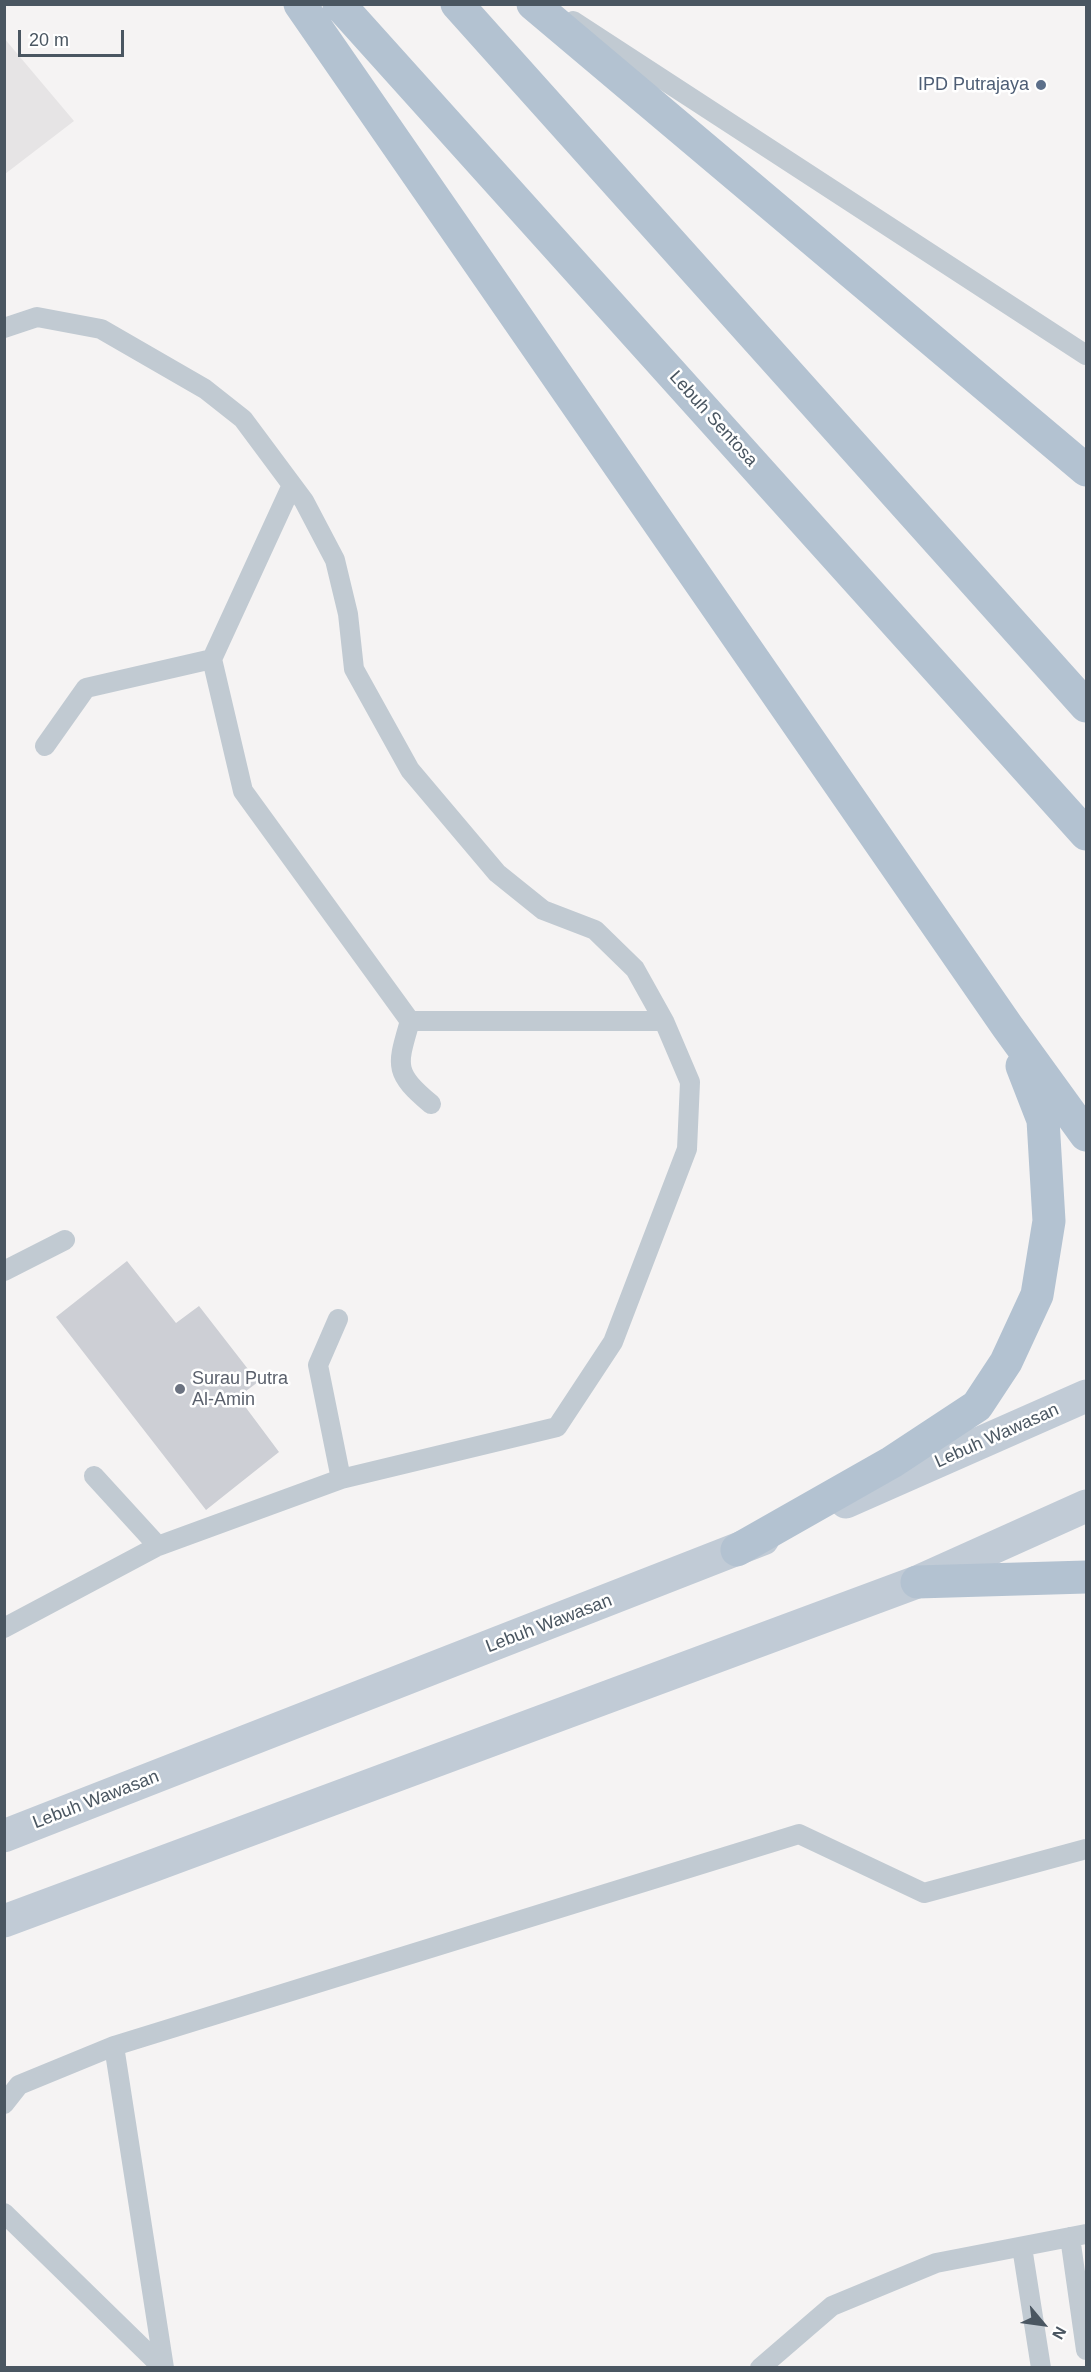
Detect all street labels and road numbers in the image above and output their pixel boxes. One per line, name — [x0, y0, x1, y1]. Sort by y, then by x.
street label: Lebuh Sentosa — [664, 367, 762, 471]
street label: Lebuh Wawasan — [932, 1399, 1062, 1473]
street label: Lebuh Wawasan — [483, 1590, 615, 1658]
street label: Lebuh Wawasan — [30, 1766, 162, 1834]

